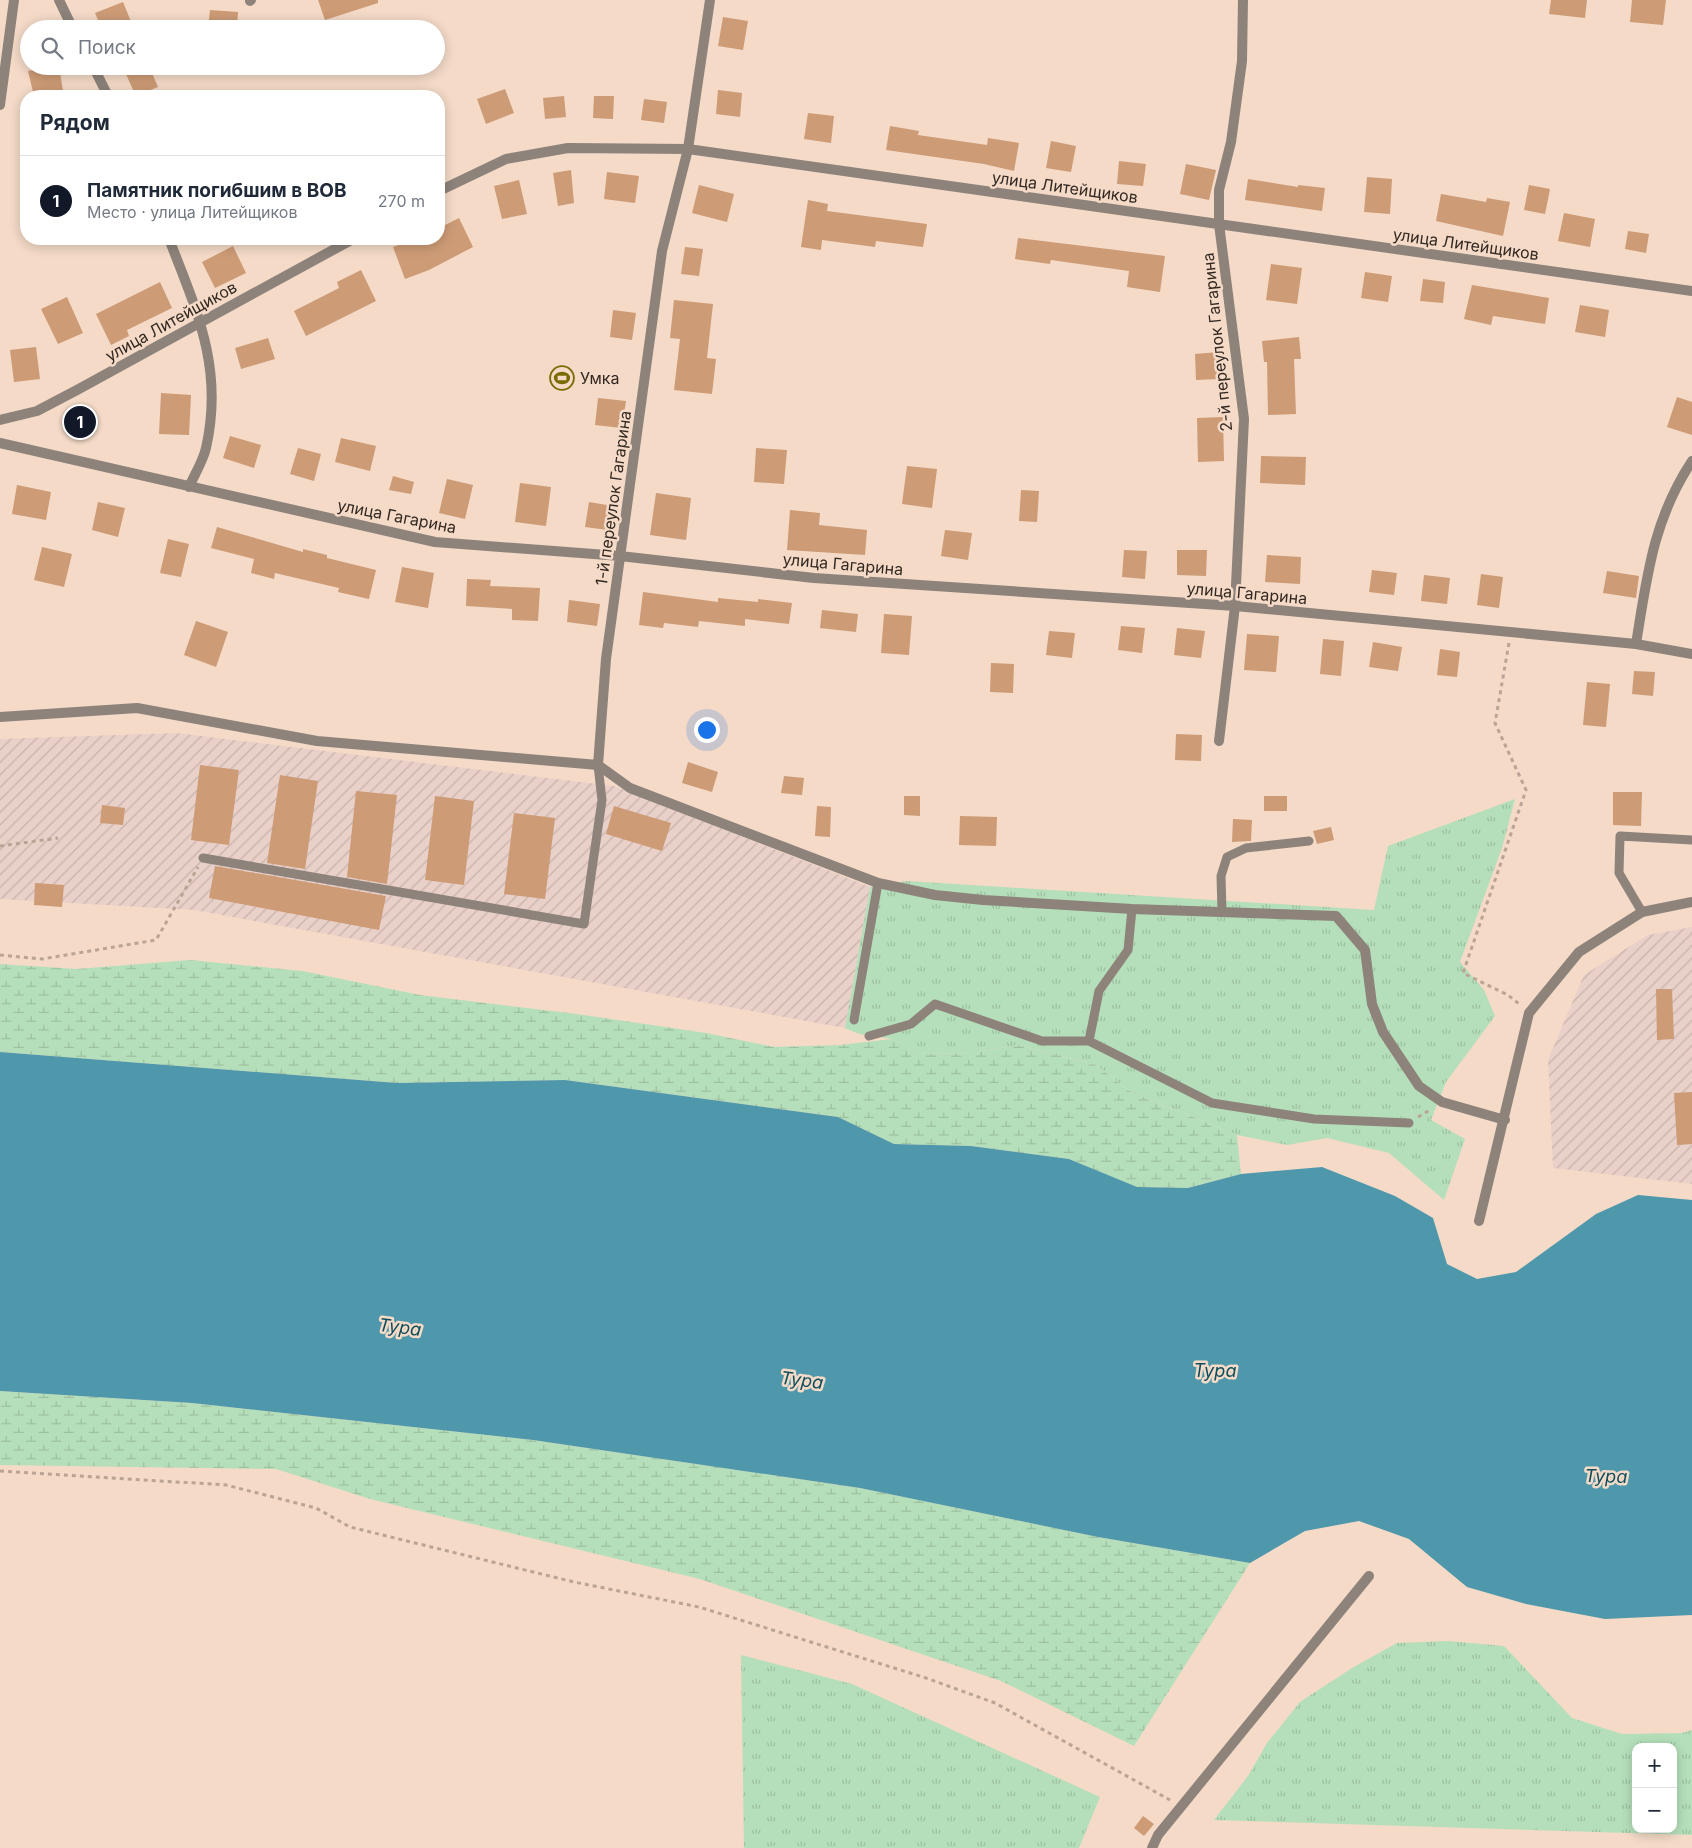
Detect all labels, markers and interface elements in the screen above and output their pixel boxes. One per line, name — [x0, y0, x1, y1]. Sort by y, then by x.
search box — [20, 20, 445, 75]
icon: search — [38, 34, 66, 62]
text: Поиск — [78, 36, 136, 59]
text: Рядом — [40, 110, 110, 135]
street label: улица Литейщиков — [991, 167, 1139, 207]
text: Памятник погибшим в ВОВ — [87, 179, 347, 202]
text: 1 — [53, 191, 59, 211]
text: 270 m — [378, 191, 425, 211]
text: Место · улица Литейщиков — [87, 202, 297, 222]
street label: улица Литейщиков — [1392, 224, 1540, 264]
street label: 2-й переулок Гагарина — [1198, 252, 1236, 432]
street label: улица Литейщиков — [102, 277, 240, 365]
sports icon: Умка — [549, 365, 575, 391]
place label: Умка — [580, 368, 619, 388]
pin: 1 — [64, 403, 96, 441]
street label: 1-й переулок Гагарина — [591, 409, 635, 587]
street label: улица Гагарина — [336, 495, 458, 537]
street label: улица Гагарина — [782, 549, 904, 579]
street label: улица Гагарина — [1186, 578, 1308, 608]
your location — [694, 717, 720, 743]
water label: Тура — [377, 1314, 423, 1340]
water label: Тура — [1194, 1360, 1236, 1381]
water label: Тура — [779, 1367, 825, 1393]
water label: Тура — [1584, 1465, 1628, 1487]
map controls — [1632, 1743, 1677, 1833]
button: + — [1632, 1743, 1677, 1788]
button: − — [1632, 1788, 1677, 1833]

